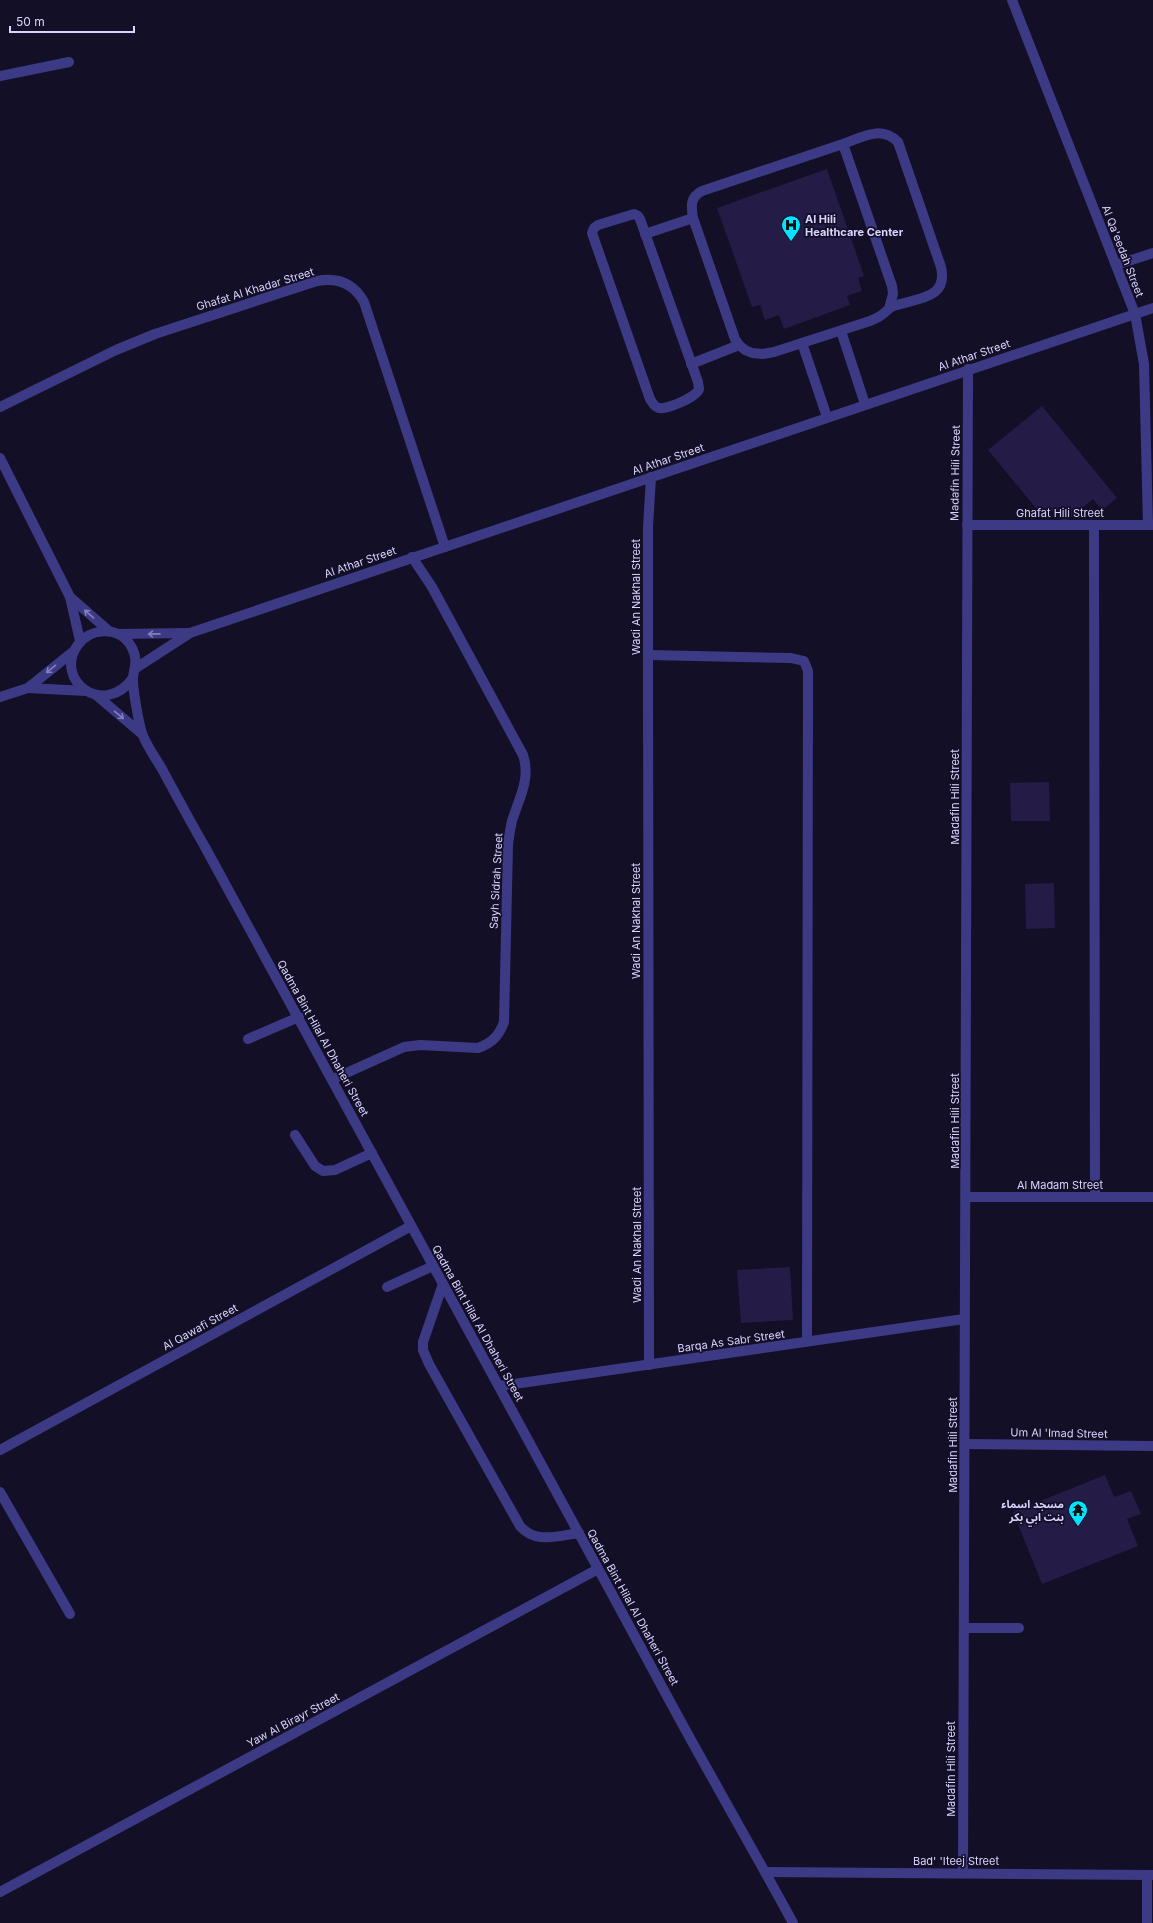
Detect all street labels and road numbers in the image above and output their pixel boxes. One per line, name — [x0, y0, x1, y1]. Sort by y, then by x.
street label: Al Qa'eedah Street — [1099, 203, 1147, 299]
street label: Ghafat Al Khadar Street — [194, 264, 316, 314]
street label: Al Athar Street — [936, 336, 1012, 374]
street label: Madafin Hili Street — [947, 425, 963, 521]
street label: Al Athar Street — [630, 440, 706, 478]
street label: Ghafat Hili Street — [1016, 506, 1104, 520]
street label: Wadi An Nakhal Street — [629, 539, 643, 655]
street label: Al Athar Street — [322, 543, 398, 581]
street label: Madafin Hili Street — [948, 749, 962, 845]
street label: Sayh Sidrah Street — [486, 832, 506, 929]
street label: Wadi An Nakhal Street — [629, 863, 643, 979]
street label: Qadma Bint Hilal Al Dhaheri Street — [274, 957, 372, 1119]
street label: Madafin Hili Street — [948, 1073, 962, 1169]
street label: Al Madam Street — [1017, 1178, 1103, 1192]
street label: Wadi An Nakhal Street — [630, 1187, 644, 1303]
street label: Qadma Bint Hilal Al Dhaheri Street — [429, 1242, 527, 1404]
street label: Al Qawafi Street — [160, 1300, 240, 1353]
street label: Barqa As Sabr Street — [677, 1326, 786, 1355]
street label: Madafin Hili Street — [946, 1397, 960, 1493]
street label: Um Al 'Imad Street — [1010, 1425, 1108, 1441]
street label: Qadma Bint Hilal Al Dhaheri Street — [584, 1526, 682, 1688]
street label: Yaw Al Birayr Street — [244, 1690, 342, 1750]
street label: Madafin Hili Street — [944, 1721, 958, 1817]
street label: Bad' 'Iteej Street — [913, 1854, 999, 1868]

